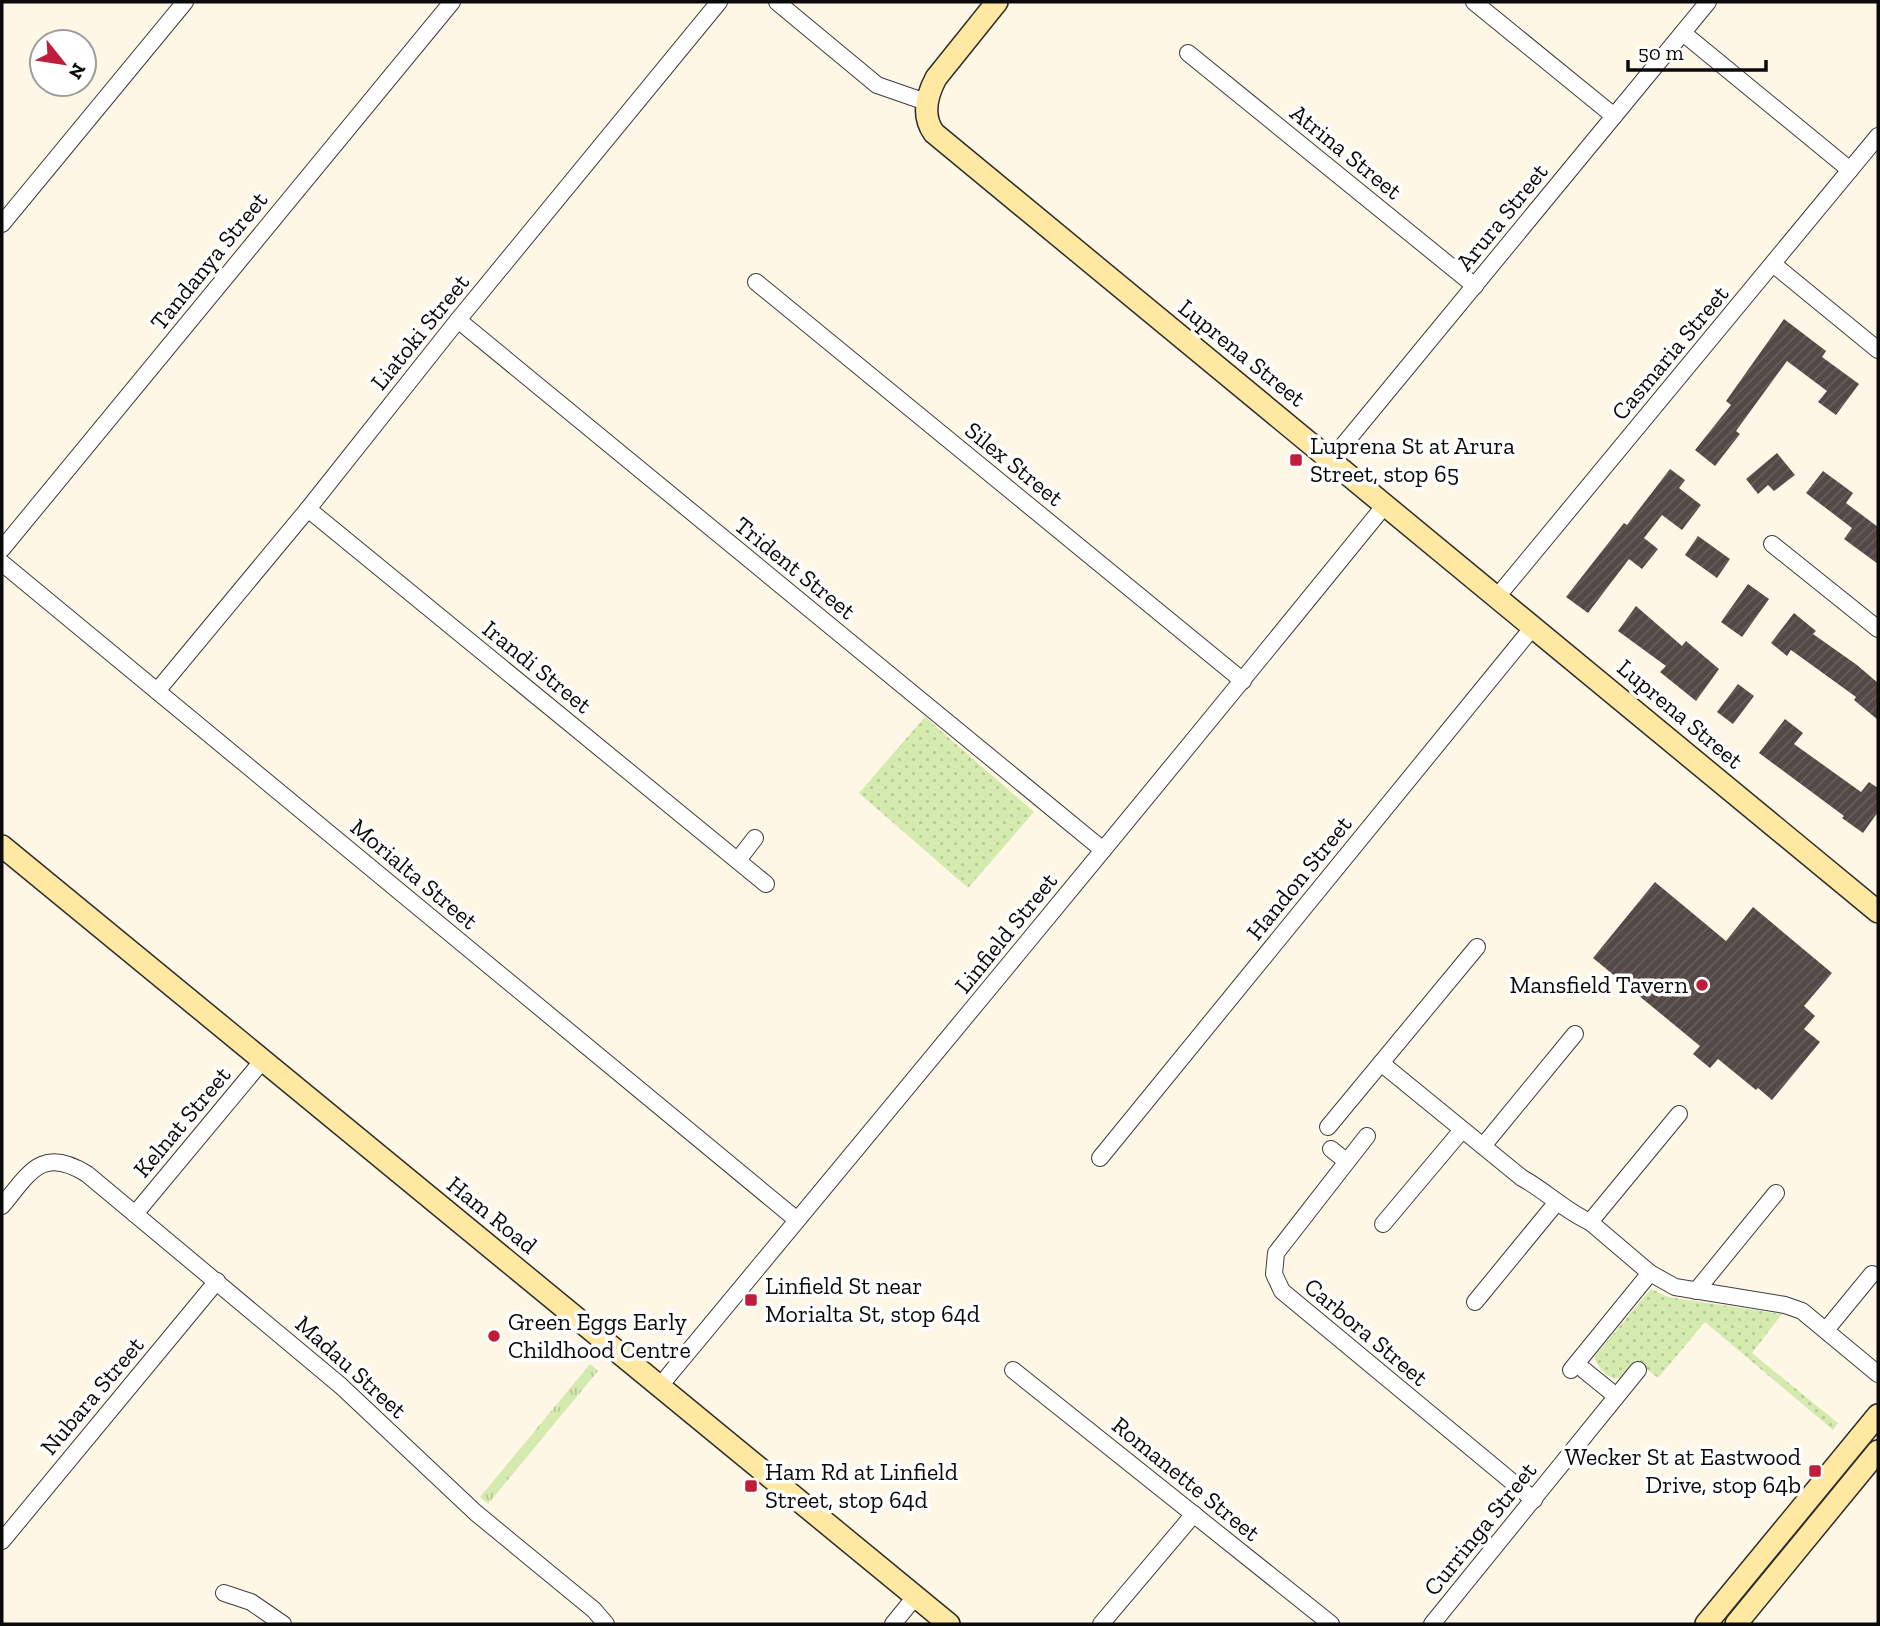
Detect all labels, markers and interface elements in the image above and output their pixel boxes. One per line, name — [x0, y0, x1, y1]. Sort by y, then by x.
north arrow — [28, 28, 98, 98]
scale bar — [1628, 28, 1766, 72]
text: 50 m — [1638, 40, 1684, 65]
text: N — [64, 59, 91, 83]
street label: Atrina Street — [1285, 98, 1408, 205]
street label: Arura Street — [1450, 157, 1554, 276]
street label: Tandanya Street — [144, 185, 273, 336]
street label: Liatoki Street — [364, 268, 475, 395]
street label: Casmaria Street — [1605, 279, 1734, 426]
street label: Luprena Street — [1173, 293, 1312, 413]
street label: Silex Street — [959, 415, 1069, 512]
place label: Luprena St at Arura Street, stop 65 — [1310, 431, 1515, 488]
marker: Luprena St at Arura Street, stop 65 — [1288, 452, 1304, 468]
street label: Trident Street — [729, 510, 862, 625]
street label: Irandi Street — [477, 614, 598, 719]
street label: Luprena Street — [1612, 653, 1749, 775]
street label: Handon Street — [1240, 810, 1358, 946]
street label: Morialta Street — [345, 812, 484, 935]
street label: Linfield Street — [948, 866, 1063, 999]
place label: Mansfield Tavern — [1510, 970, 1688, 999]
marker: Mansfield Tavern — [1694, 977, 1710, 993]
street label: Kelnat Street — [127, 1060, 236, 1183]
street label: Ham Road — [442, 1170, 543, 1260]
place label: Linfield St near Morialta St, stop 64d — [765, 1271, 980, 1328]
street label: Carbora Street — [1299, 1271, 1434, 1392]
marker: Linfield St near Morialta St, stop 64d — [743, 1292, 759, 1308]
place label: Green Eggs Early Childhood Centre — [508, 1307, 691, 1364]
street label: Madau Street — [290, 1309, 413, 1424]
marker: Green Eggs Early Childhood Centre — [486, 1328, 502, 1344]
street label: Nubara Street — [34, 1331, 150, 1461]
street label: Romanette Street — [1106, 1410, 1266, 1547]
place label: Wecker St at Eastwood Drive, stop 64b — [1565, 1442, 1801, 1499]
street label: Curringa Street — [1417, 1456, 1542, 1601]
place label: Ham Rd at Linfield Street, stop 64d — [765, 1457, 958, 1514]
marker: Wecker St at Eastwood Drive, stop 64b — [1807, 1463, 1823, 1479]
marker: Ham Rd at Linfield Street, stop 64d — [743, 1478, 759, 1494]

